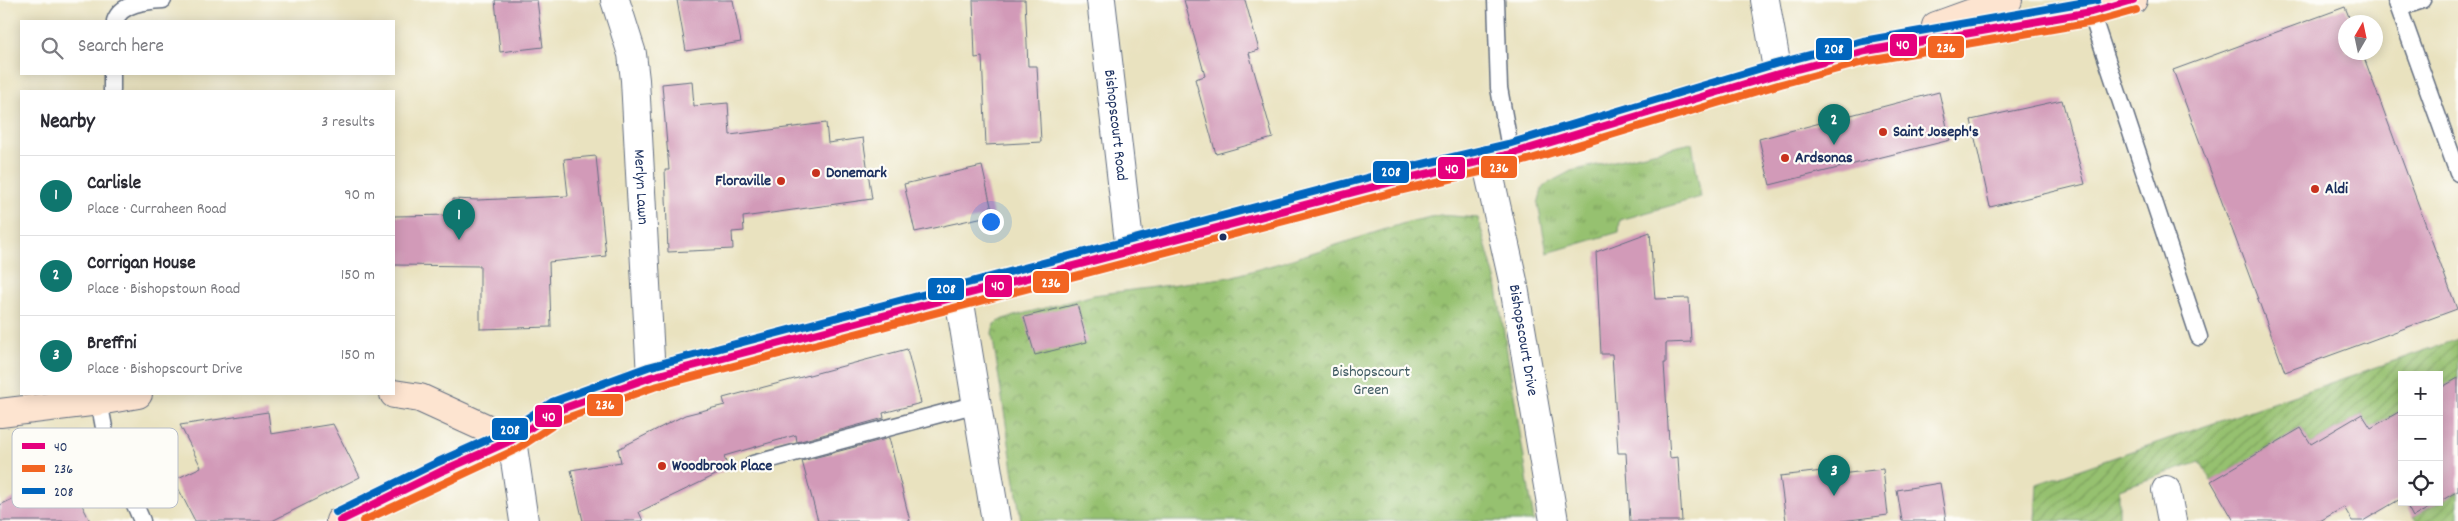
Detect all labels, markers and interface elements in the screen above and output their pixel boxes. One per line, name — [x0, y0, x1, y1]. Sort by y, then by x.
north arrow — [2338, 15, 2383, 60]
search box — [20, 20, 395, 75]
line badge: 40 — [1889, 33, 1918, 57]
icon: search — [38, 34, 66, 62]
text: Search here — [78, 34, 164, 61]
line badge: 236 — [1927, 35, 1965, 59]
text: 40 — [1896, 36, 1910, 56]
line badge: 208 — [1815, 37, 1853, 61]
text: 236 — [1936, 39, 1956, 59]
text: 208 — [1824, 40, 1844, 60]
street label: Bishopscourt Road — [1098, 68, 1133, 182]
pin: 2 — [1818, 104, 1850, 145]
text: Nearby — [40, 108, 95, 138]
text: 3 results — [321, 111, 375, 134]
place label: Saint Joseph's — [1893, 121, 1979, 144]
marker: Saint Joseph's — [1877, 126, 1889, 138]
place label: Ardsonas — [1795, 147, 1853, 170]
street label: Merlyn Lawn — [627, 149, 654, 225]
marker: Ardsonas — [1779, 152, 1791, 164]
line badge: 236 — [1480, 155, 1518, 179]
line badge: 40 — [1437, 156, 1466, 180]
text: 236 — [1489, 159, 1509, 179]
line badge: 208 — [1372, 160, 1410, 184]
text: 40 — [1445, 160, 1459, 180]
place label: Donemark — [826, 162, 887, 185]
text: 208 — [1381, 163, 1401, 183]
marker: Donemark — [810, 167, 822, 179]
place label: Floraville — [715, 170, 771, 193]
text: Carlisle — [87, 171, 141, 198]
marker: Floraville — [775, 175, 787, 187]
place label: Aldi — [2325, 178, 2348, 201]
marker: Aldi — [2309, 183, 2321, 195]
text: 1 — [54, 184, 58, 207]
text: 90 m — [344, 184, 375, 207]
text: Place · Curraheen Road — [87, 198, 227, 221]
pin: 1 — [443, 199, 475, 240]
your location — [978, 209, 1004, 235]
unlabelled marker — [1218, 232, 1228, 242]
text: Corrigan House — [87, 251, 196, 278]
text: 2 — [53, 264, 60, 287]
text: 150 m — [341, 264, 375, 287]
line badge: 236 — [1032, 270, 1070, 294]
line badge: 40 — [984, 274, 1013, 298]
text: 236 — [1041, 274, 1061, 294]
line badge: 208 — [927, 277, 965, 301]
text: 40 — [991, 277, 1005, 297]
text: Place · Bishopstown Road — [87, 278, 240, 301]
text: 208 — [936, 280, 956, 300]
street label: Bishopscourt Drive — [1502, 283, 1544, 398]
text: Breffni — [87, 331, 137, 358]
text: 3 — [52, 344, 60, 367]
text: 150 m — [341, 344, 375, 367]
text: Place · Bishopscourt Drive — [87, 358, 243, 381]
park label: Bishopscourt Green — [1332, 361, 1410, 402]
map controls — [2398, 371, 2443, 506]
button: + — [2398, 371, 2443, 416]
line badge: 236 — [586, 393, 624, 417]
text: 236 — [595, 396, 615, 416]
line badge: 40 — [534, 404, 563, 428]
text: 40 — [542, 408, 556, 428]
button: − — [2398, 416, 2443, 461]
line badge: 208 — [491, 417, 529, 441]
text: 208 — [500, 421, 520, 441]
legend — [12, 428, 178, 508]
text: 40 — [54, 438, 67, 458]
place label: Woodbrook Place — [672, 455, 772, 478]
pin: 3 — [1818, 455, 1850, 496]
text: 236 — [54, 460, 73, 480]
marker: Woodbrook Place — [656, 460, 668, 472]
button: locate — [2398, 461, 2443, 506]
text: 208 — [54, 483, 74, 503]

